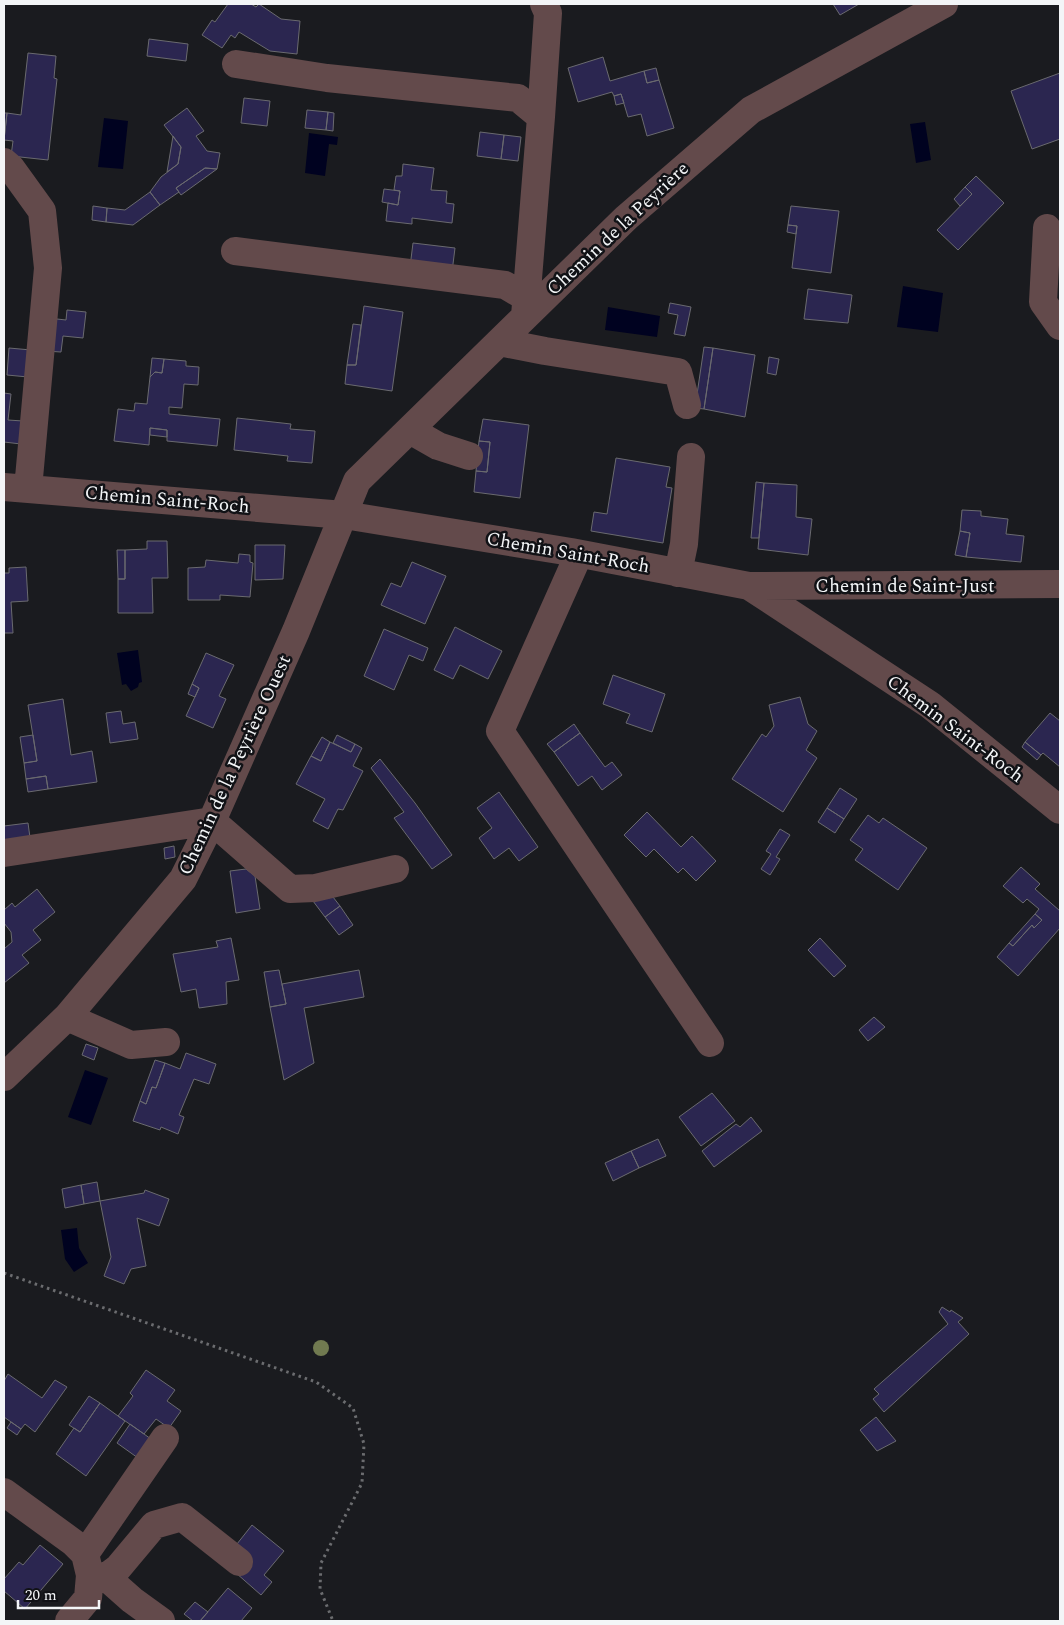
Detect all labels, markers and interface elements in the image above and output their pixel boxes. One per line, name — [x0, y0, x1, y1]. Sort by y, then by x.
street label: Chemin de la Peyrière — [540, 155, 696, 303]
street label: Chemin Saint-Roch — [83, 478, 251, 522]
street label: Chemin Saint-Roch — [484, 524, 652, 582]
street label: Chemin de Saint-Just — [815, 572, 995, 601]
street label: Chemin de la Peyrière Ouest — [171, 650, 299, 880]
street label: Chemin Saint-Roch — [880, 668, 1030, 790]
scale bar — [18, 1578, 99, 1610]
text: 20 m — [25, 1584, 57, 1607]

